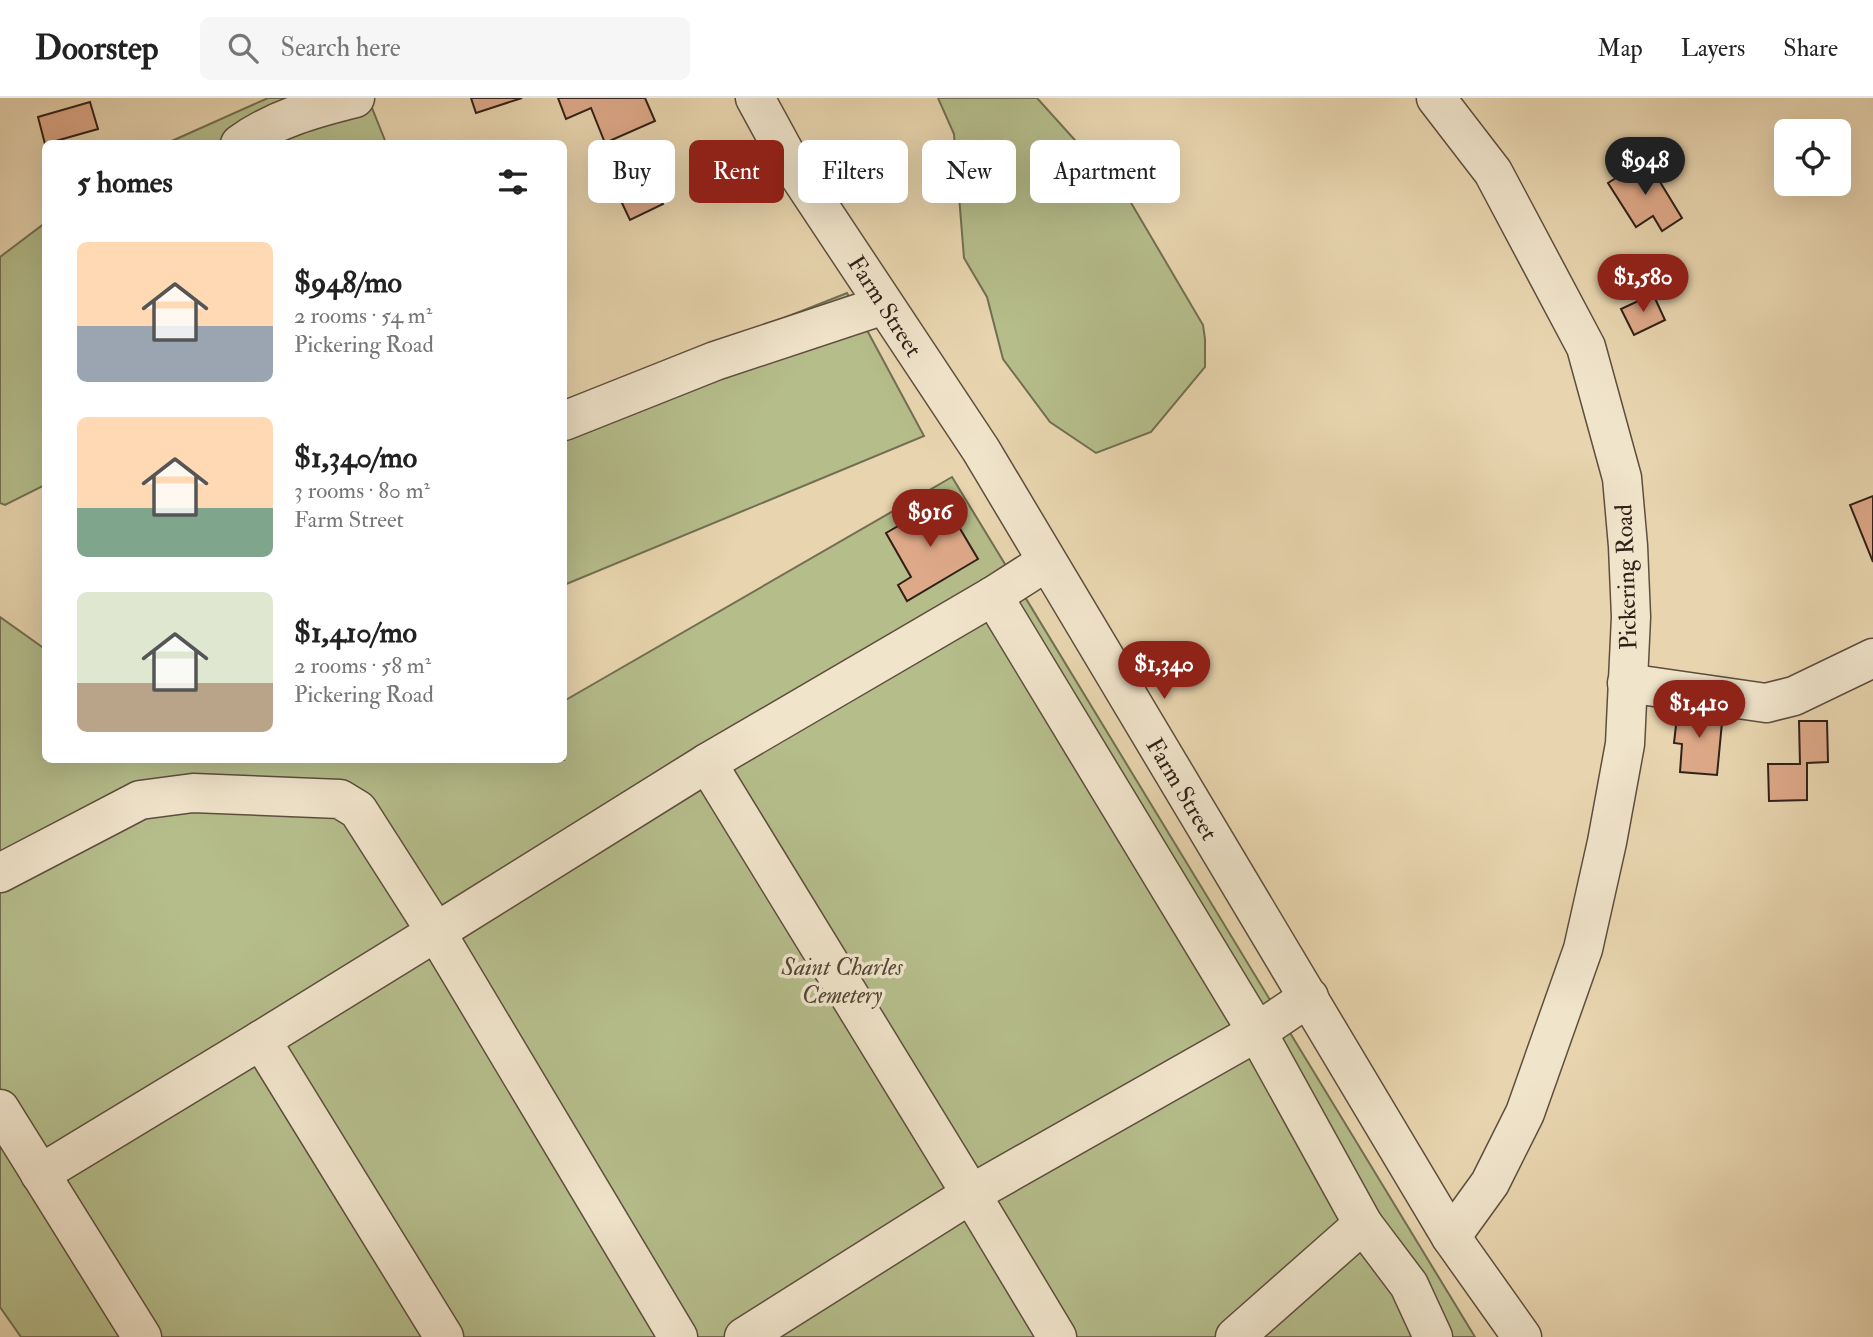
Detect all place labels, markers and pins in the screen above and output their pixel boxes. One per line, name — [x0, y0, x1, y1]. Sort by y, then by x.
pin: $948 — [1604, 138, 1686, 197]
pin: $1,580 — [1586, 254, 1700, 314]
pin: $916 — [889, 490, 971, 549]
pin: $1,340 — [1107, 642, 1221, 701]
pin: $1,410 — [1642, 680, 1756, 740]

